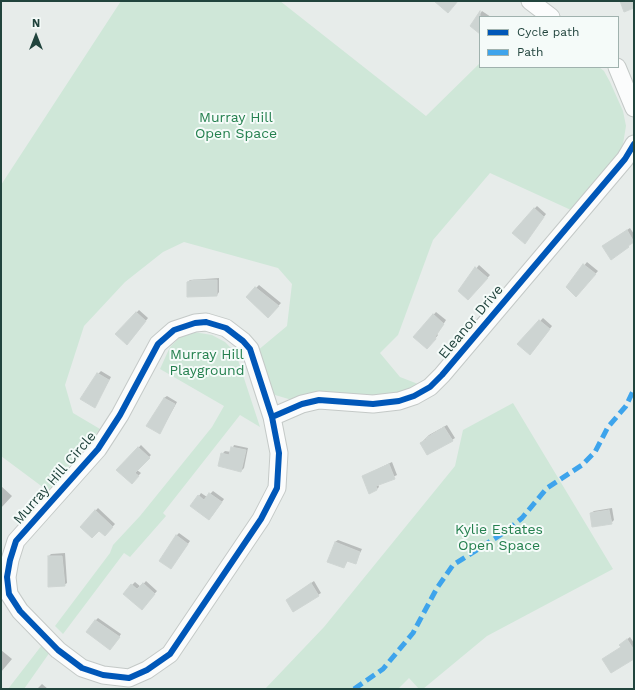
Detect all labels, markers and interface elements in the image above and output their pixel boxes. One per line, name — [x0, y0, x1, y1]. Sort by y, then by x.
north arrow — [16, 16, 56, 56]
legend — [479, 16, 619, 68]
text: N — [32, 17, 40, 30]
text: Cycle path — [517, 25, 579, 39]
text: Path — [517, 45, 543, 59]
park label: Murray Hill Open Space — [195, 110, 277, 142]
street label: Eleanor Drive — [435, 282, 507, 362]
park label: Murray Hill Playground — [170, 347, 244, 380]
street label: Murray Hill Circle — [10, 428, 100, 528]
park label: Kylie Estates Open Space — [455, 522, 543, 554]

